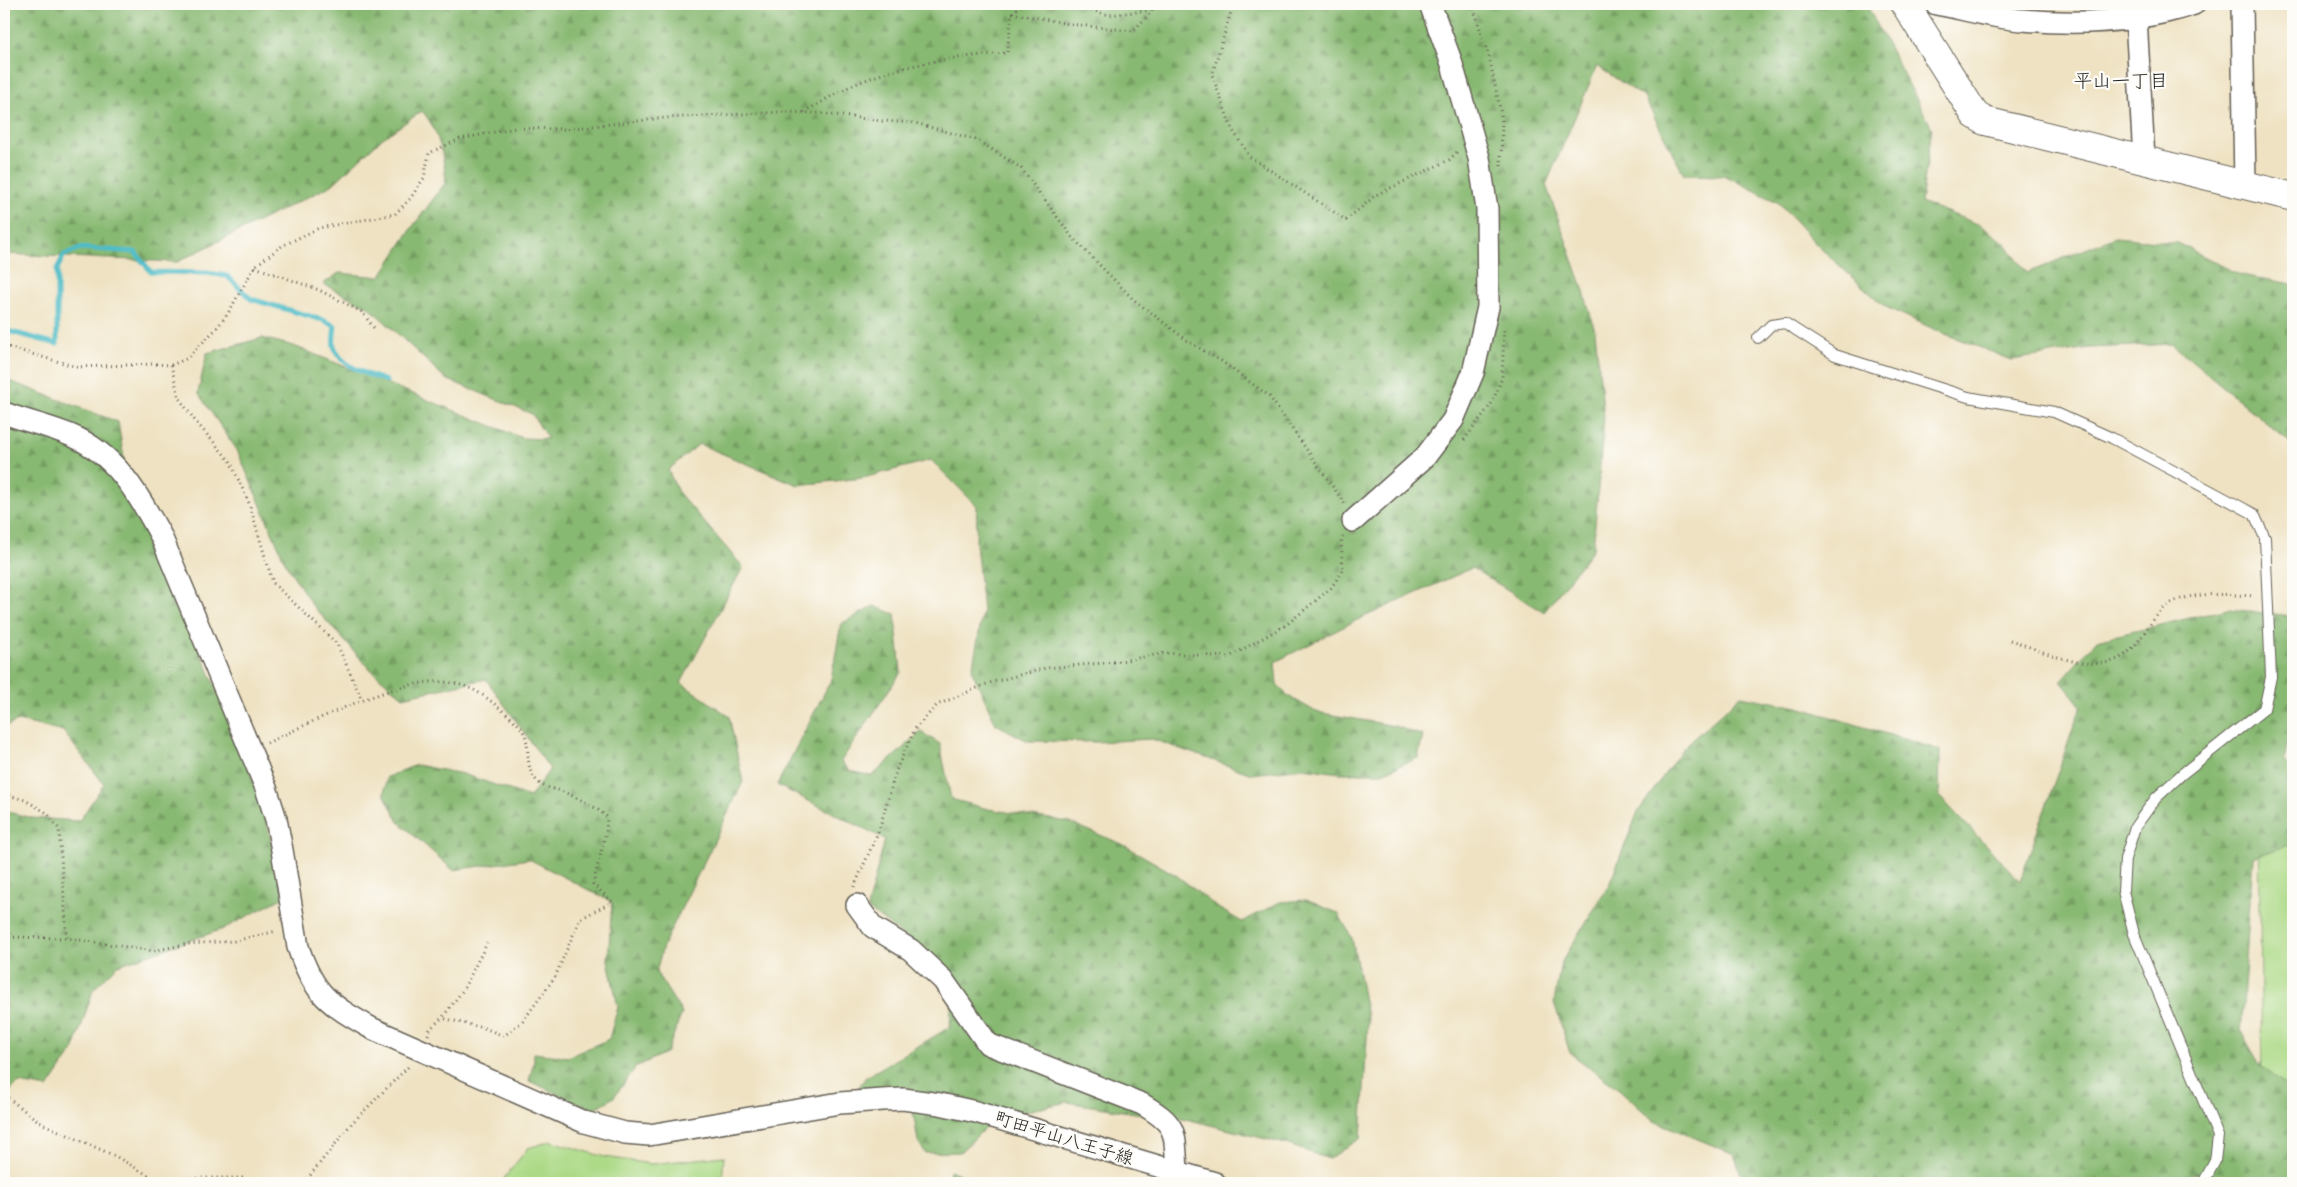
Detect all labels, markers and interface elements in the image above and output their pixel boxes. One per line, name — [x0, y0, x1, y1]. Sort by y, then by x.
district label: 平山一丁目 — [2073, 69, 2169, 94]
street label: 町田平山八王子線 — [991, 1106, 1136, 1171]

